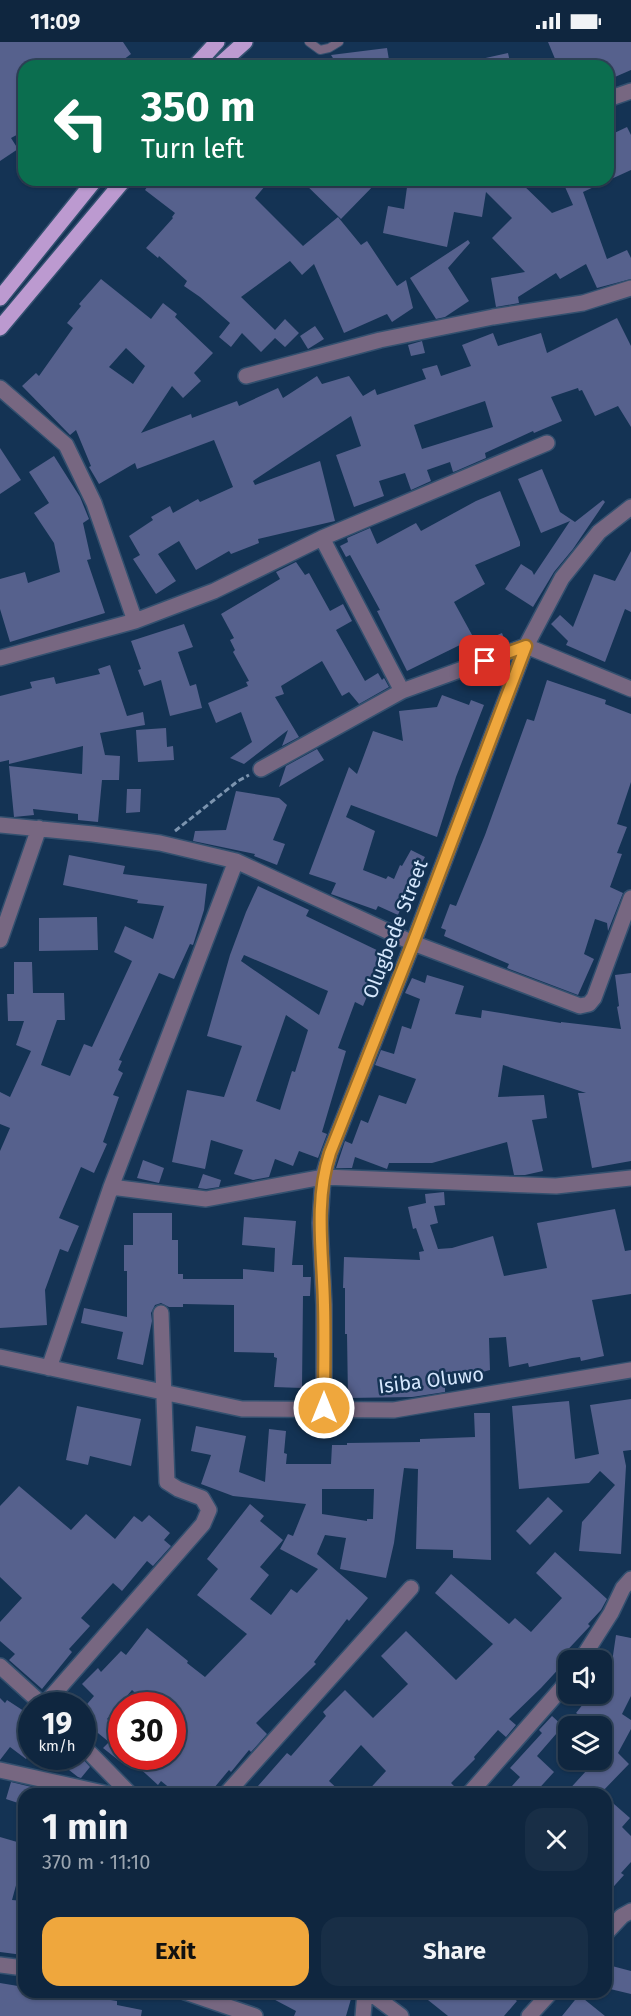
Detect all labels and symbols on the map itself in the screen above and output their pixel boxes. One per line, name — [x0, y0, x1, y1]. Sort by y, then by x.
pin — [459, 635, 510, 686]
street label: Olugbede Street — [357, 855, 433, 1002]
street label: Isiba Oluwo — [377, 1362, 485, 1398]
position arrow — [292, 1376, 356, 1440]
speed limit sign: 30 — [108, 1692, 186, 1770]

